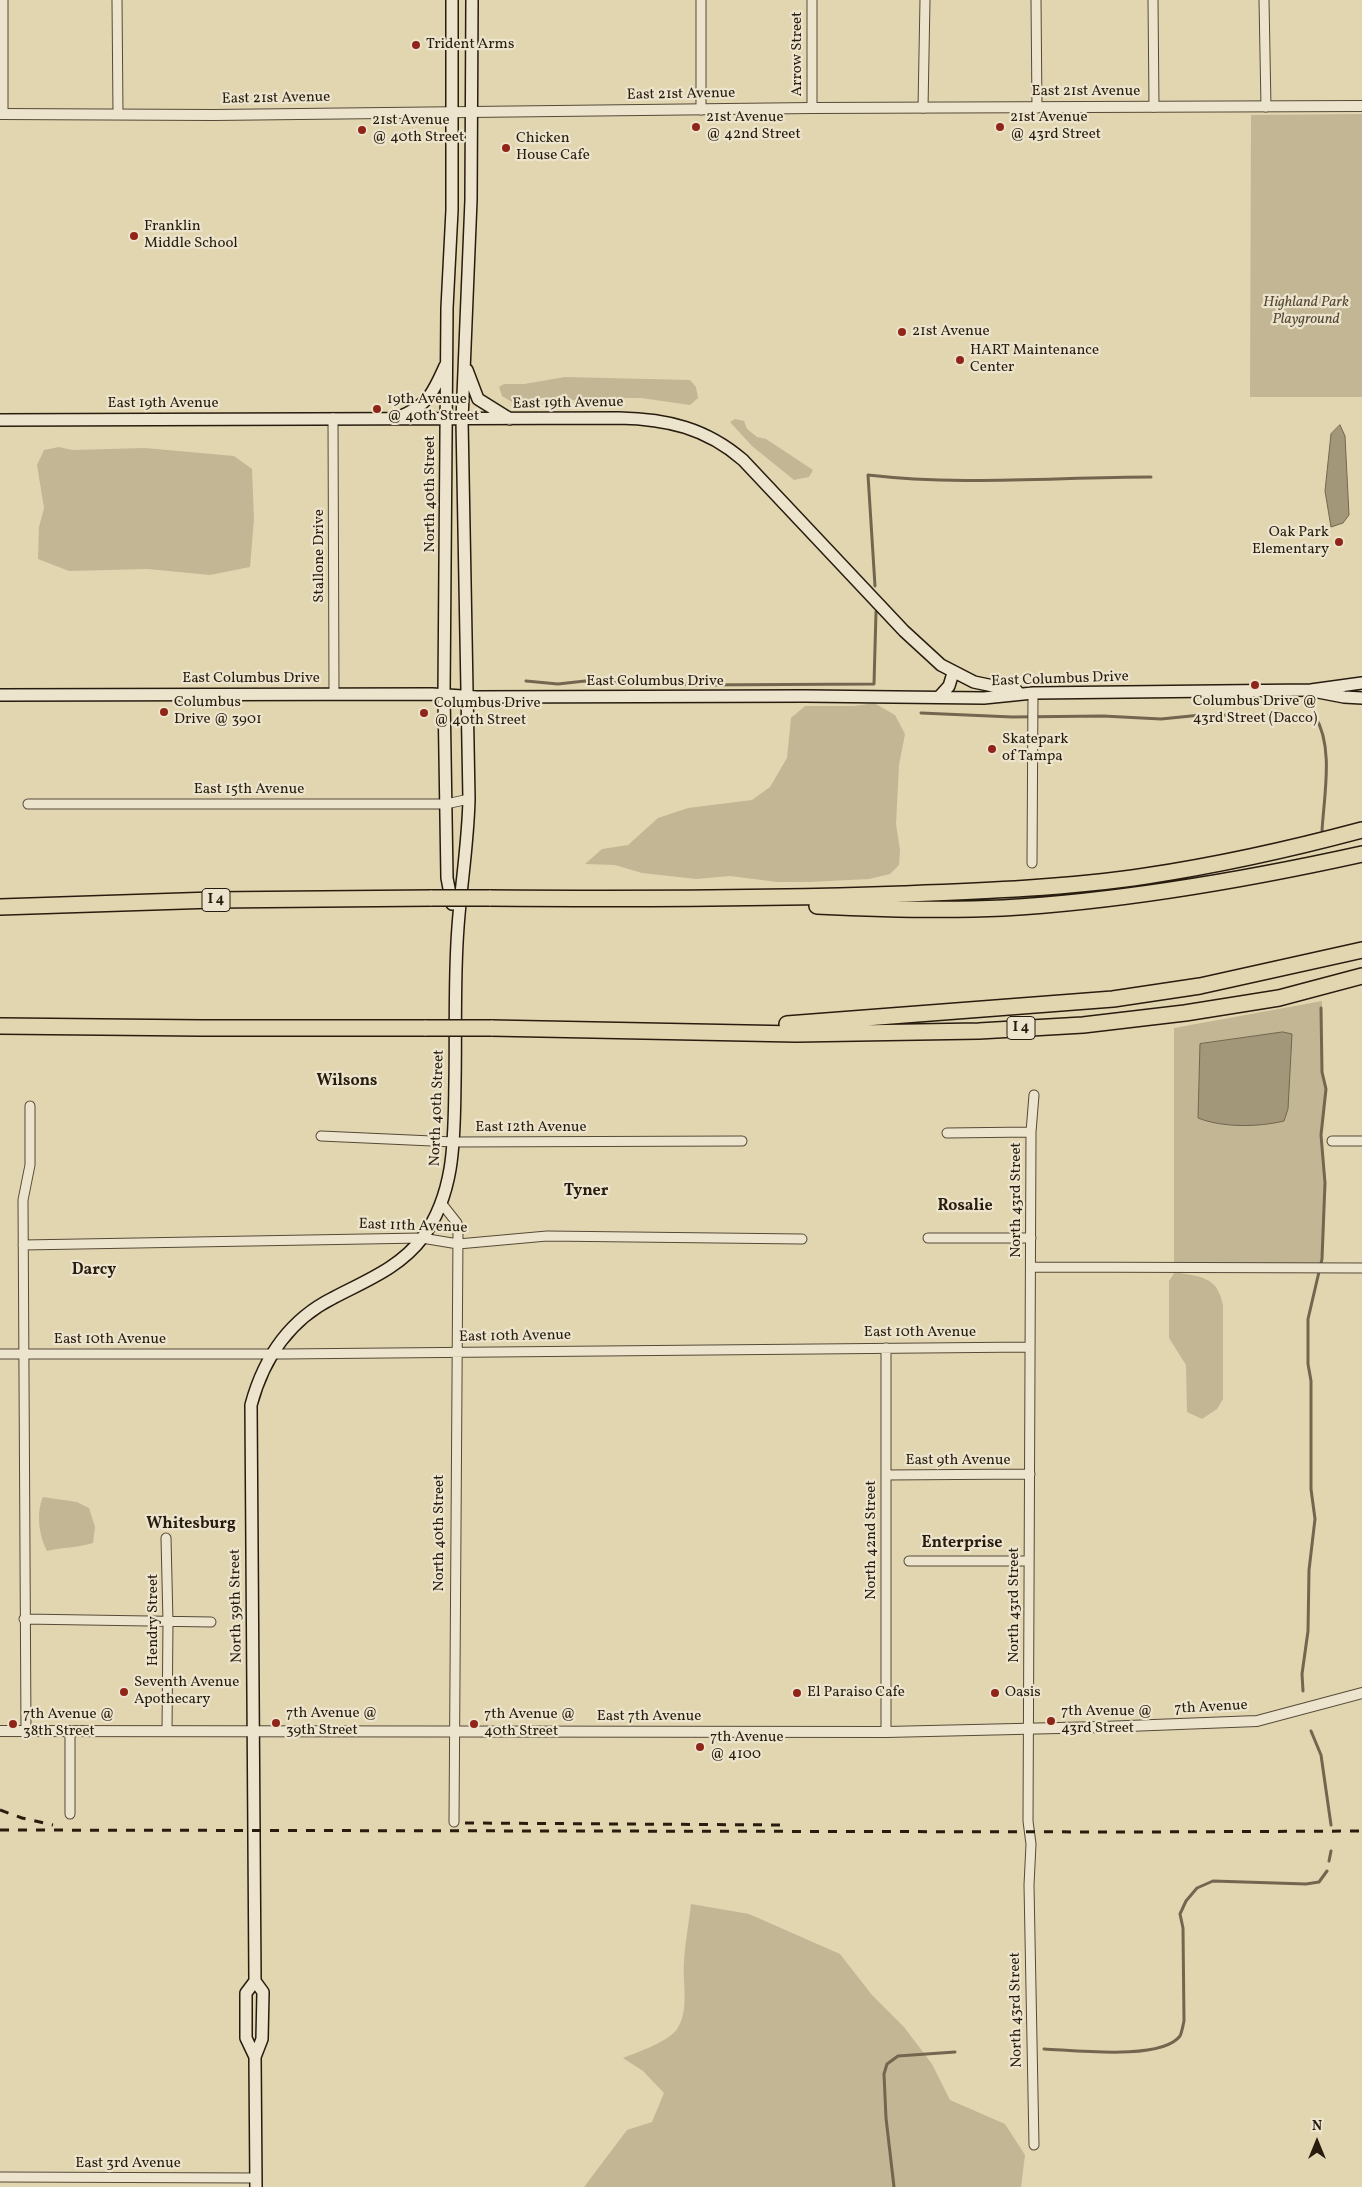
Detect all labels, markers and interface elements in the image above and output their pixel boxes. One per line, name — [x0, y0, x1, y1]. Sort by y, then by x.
street label: Arrow Street — [789, 12, 807, 96]
place label: Trident Arms — [426, 36, 514, 54]
marker: Trident Arms — [410, 39, 422, 51]
street label: East 21st Avenue — [1032, 83, 1140, 101]
street label: East 21st Avenue — [626, 85, 736, 105]
street label: East 21st Avenue — [221, 89, 331, 109]
place label: 21st Avenue @ 42nd Street — [706, 109, 801, 144]
place label: 21st Avenue @ 43rd Street — [1010, 109, 1101, 144]
place label: 21st Avenue @ 40th Street — [372, 112, 464, 147]
marker: 21st Avenue @ 42nd Street — [690, 121, 702, 133]
marker: 21st Avenue @ 43rd Street — [994, 121, 1006, 133]
marker: 21st Avenue @ 40th Street — [356, 124, 368, 136]
place label: Chicken House Cafe — [516, 130, 590, 165]
marker: Chicken House Cafe — [500, 142, 512, 154]
place label: Franklin Middle School — [144, 218, 238, 253]
marker: Franklin Middle School — [128, 230, 140, 242]
park label: Highland Park Playground — [1263, 294, 1349, 329]
place label: 21st Avenue — [912, 323, 990, 341]
marker: 21st Avenue — [896, 326, 908, 338]
place label: HART Maintenance Center — [970, 342, 1099, 377]
marker: HART Maintenance Center — [954, 354, 966, 366]
place label: 19th Avenue @ 40th Street — [387, 391, 479, 426]
street label: East 19th Avenue — [512, 394, 624, 414]
street label: East 19th Avenue — [107, 395, 219, 413]
marker: 19th Avenue @ 40th Street — [371, 403, 383, 415]
street label: North 40th Street — [422, 436, 440, 552]
street label: Stallone Drive — [311, 509, 329, 603]
place label: Oak Park Elementary — [1252, 524, 1329, 559]
marker: Oak Park Elementary — [1333, 536, 1345, 548]
street label: East Columbus Drive — [991, 669, 1129, 691]
street label: East Columbus Drive — [182, 670, 320, 688]
street label: East Columbus Drive — [586, 673, 724, 691]
marker: Columbus Drive @ 43rd Street (Dacco) — [1249, 679, 1261, 691]
place label: Columbus Drive @ 43rd Street (Dacco) — [1193, 693, 1317, 728]
place label: Columbus Drive @ 3901 — [174, 694, 262, 729]
place label: Columbus Drive @ 40th Street — [434, 695, 541, 730]
marker: Columbus Drive @ 3901 — [158, 706, 170, 718]
marker: Columbus Drive @ 40th Street — [418, 707, 430, 719]
place label: Skatepark of Tampa — [1002, 731, 1068, 766]
marker: Skatepark of Tampa — [986, 743, 998, 755]
street label: East 15th Avenue — [194, 781, 304, 799]
road number: I 4 — [202, 888, 230, 912]
road number: I 4 — [1007, 1016, 1035, 1040]
street label: North 40th Street — [427, 1049, 449, 1167]
district label: Wilsons — [317, 1072, 377, 1092]
street label: East 12th Avenue — [475, 1119, 587, 1137]
street label: North 43rd Street — [1008, 1142, 1026, 1258]
district label: Tyner — [564, 1182, 608, 1202]
district label: Rosalie — [937, 1197, 993, 1217]
street label: East 11th Avenue — [358, 1216, 468, 1238]
district label: Darcy — [72, 1261, 116, 1281]
street label: East 10th Avenue — [864, 1324, 976, 1342]
street label: East 10th Avenue — [459, 1327, 571, 1347]
street label: East 10th Avenue — [54, 1331, 166, 1349]
street label: East 9th Avenue — [905, 1452, 1011, 1470]
street label: North 40th Street — [431, 1475, 449, 1591]
street label: North 42nd Street — [863, 1480, 881, 1600]
district label: Whitesburg — [146, 1515, 236, 1535]
district label: Enterprise — [922, 1534, 1002, 1554]
street label: North 43rd Street — [1006, 1547, 1024, 1663]
street label: North 39th Street — [227, 1549, 247, 1663]
street label: Hendry Street — [145, 1574, 163, 1666]
place label: Seventh Avenue Apothecary — [134, 1674, 239, 1709]
place label: El Paraiso Cafe — [807, 1684, 905, 1702]
place label: Oasis — [1005, 1684, 1041, 1702]
marker: Seventh Avenue Apothecary — [118, 1686, 130, 1698]
marker: El Paraiso Cafe — [791, 1687, 803, 1699]
marker: Oasis — [989, 1687, 1001, 1699]
street label: 7th Avenue — [1174, 1697, 1248, 1719]
place label: 7th Avenue @ 43rd Street — [1061, 1703, 1152, 1738]
place label: 7th Avenue @ 39th Street — [286, 1705, 377, 1740]
place label: 7th Avenue @ 38th Street — [23, 1706, 114, 1741]
place label: 7th Avenue @ 40th Street — [484, 1706, 575, 1741]
street label: East 7th Avenue — [597, 1708, 701, 1726]
marker: 7th Avenue @ 43rd Street — [1045, 1715, 1057, 1727]
marker: 7th Avenue @ 39th Street — [270, 1717, 282, 1729]
marker: 7th Avenue @ 38th Street — [7, 1718, 19, 1730]
marker: 7th Avenue @ 40th Street — [468, 1718, 480, 1730]
place label: 7th Avenue @ 4100 — [710, 1729, 784, 1764]
marker: 7th Avenue @ 4100 — [694, 1741, 706, 1753]
street label: North 43rd Street — [1007, 1952, 1027, 2068]
north arrow — [1292, 2117, 1342, 2167]
text: N — [1312, 2117, 1322, 2136]
street label: East 3rd Avenue — [75, 2155, 181, 2173]

